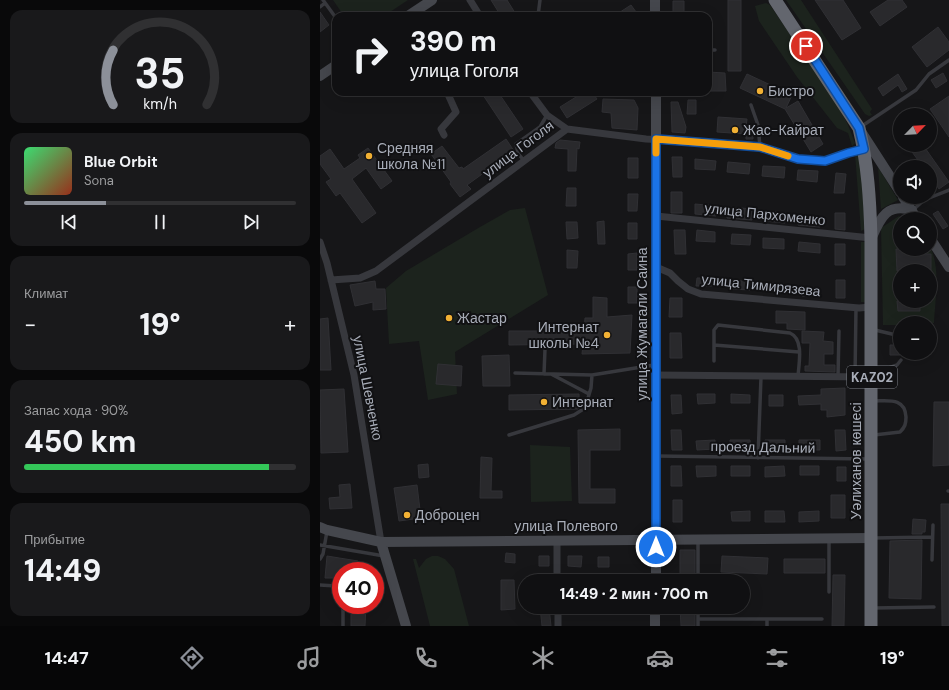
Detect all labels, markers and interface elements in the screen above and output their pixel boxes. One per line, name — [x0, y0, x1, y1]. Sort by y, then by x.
text: 390 m — [410, 23, 497, 60]
icon: right — [344, 28, 396, 80]
pin — [789, 29, 823, 63]
icon: arrive — [795, 35, 817, 57]
text: 35 — [135, 46, 185, 100]
text: улица Гоголя — [410, 59, 519, 83]
place label: Бистро — [768, 82, 814, 100]
marker: Бистро — [755, 86, 765, 96]
text: km/h — [143, 94, 177, 112]
north arrow — [893, 108, 937, 152]
map controls — [893, 108, 937, 360]
street label: улица Гоголя — [479, 116, 557, 182]
place label: Жас-Кайрат — [743, 121, 824, 139]
marker: Жас-Кайрат — [730, 125, 740, 135]
place label: Средняя школа №11 — [377, 139, 445, 173]
marker: Средняя школа №11 — [364, 151, 374, 161]
text: Blue Orbit — [84, 152, 158, 172]
button: sound — [893, 160, 937, 204]
text: Sona — [84, 172, 114, 189]
street label: улица Пархоменко — [704, 199, 827, 229]
icon: previous — [58, 211, 80, 233]
icon: pause — [149, 211, 171, 233]
icon: next — [240, 211, 262, 233]
button: search — [893, 212, 937, 256]
street label: улица Жумагали Саина — [633, 247, 651, 400]
button: + — [893, 264, 937, 308]
street label: улица Тимирязева — [701, 270, 822, 300]
text: Климат — [24, 285, 68, 302]
text: 19° — [139, 305, 181, 344]
place label: Жастар — [457, 309, 507, 327]
text: − — [24, 310, 36, 339]
text: + — [284, 310, 296, 339]
marker: Жастар — [444, 313, 454, 323]
button: − — [893, 316, 937, 360]
place label: Интернат школы №4 — [529, 318, 600, 352]
marker: Интернат школы №4 — [602, 330, 612, 340]
street label: улица Шевченко — [349, 334, 387, 442]
road number: KАZ02 — [847, 366, 897, 388]
place label: Интернат — [552, 393, 614, 411]
marker: Интернат — [539, 397, 549, 407]
text: Запас хода · 90% — [24, 402, 128, 419]
street label: Уәлиханов көшесі — [847, 402, 865, 520]
text: 450 km — [24, 422, 136, 461]
street label: проезд Дальний — [710, 437, 816, 457]
place label: Доброцен — [415, 506, 479, 524]
marker: Доброцен — [402, 510, 412, 520]
street label: улица Полевого — [514, 517, 618, 535]
position arrow — [635, 526, 677, 568]
text: Прибытие — [24, 531, 85, 548]
text: 14:49 — [24, 551, 101, 590]
speed limit sign: 40 — [332, 562, 384, 614]
text: 14:49 · 2 мин · 700 m — [560, 584, 708, 604]
icon: directions — [178, 644, 206, 672]
icon: music — [295, 644, 323, 672]
icon: phone — [412, 644, 440, 672]
icon: climate — [529, 644, 557, 672]
icon: car — [646, 644, 674, 672]
icon: filters — [763, 644, 791, 672]
text: 14:47 — [45, 646, 89, 670]
text: 19° — [880, 646, 904, 670]

